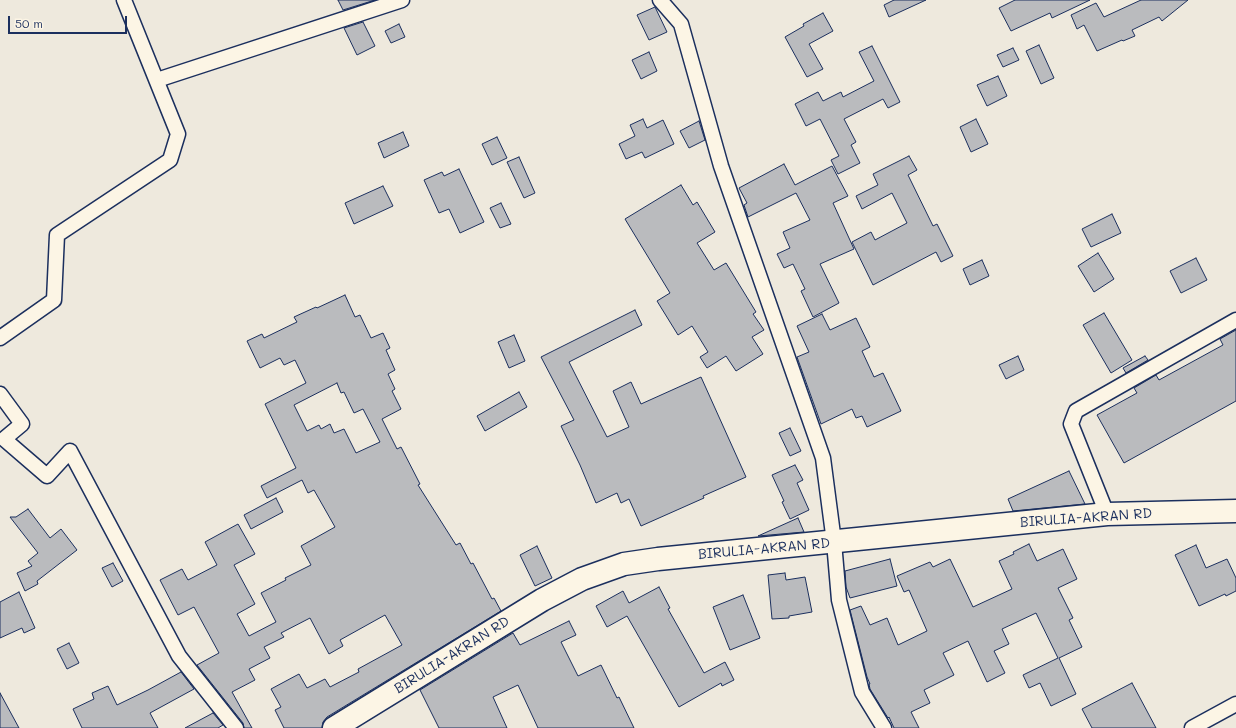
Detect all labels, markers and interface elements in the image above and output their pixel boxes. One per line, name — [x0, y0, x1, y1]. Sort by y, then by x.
scale bar — [10, 8, 129, 34]
text: 50 m — [15, 15, 43, 31]
street label: BIRULIA-AKRAN RD — [1019, 505, 1153, 531]
street label: BIRULIA-AKRAN RD — [697, 535, 831, 563]
street label: BIRULIA-AKRAN RD — [391, 613, 513, 697]

